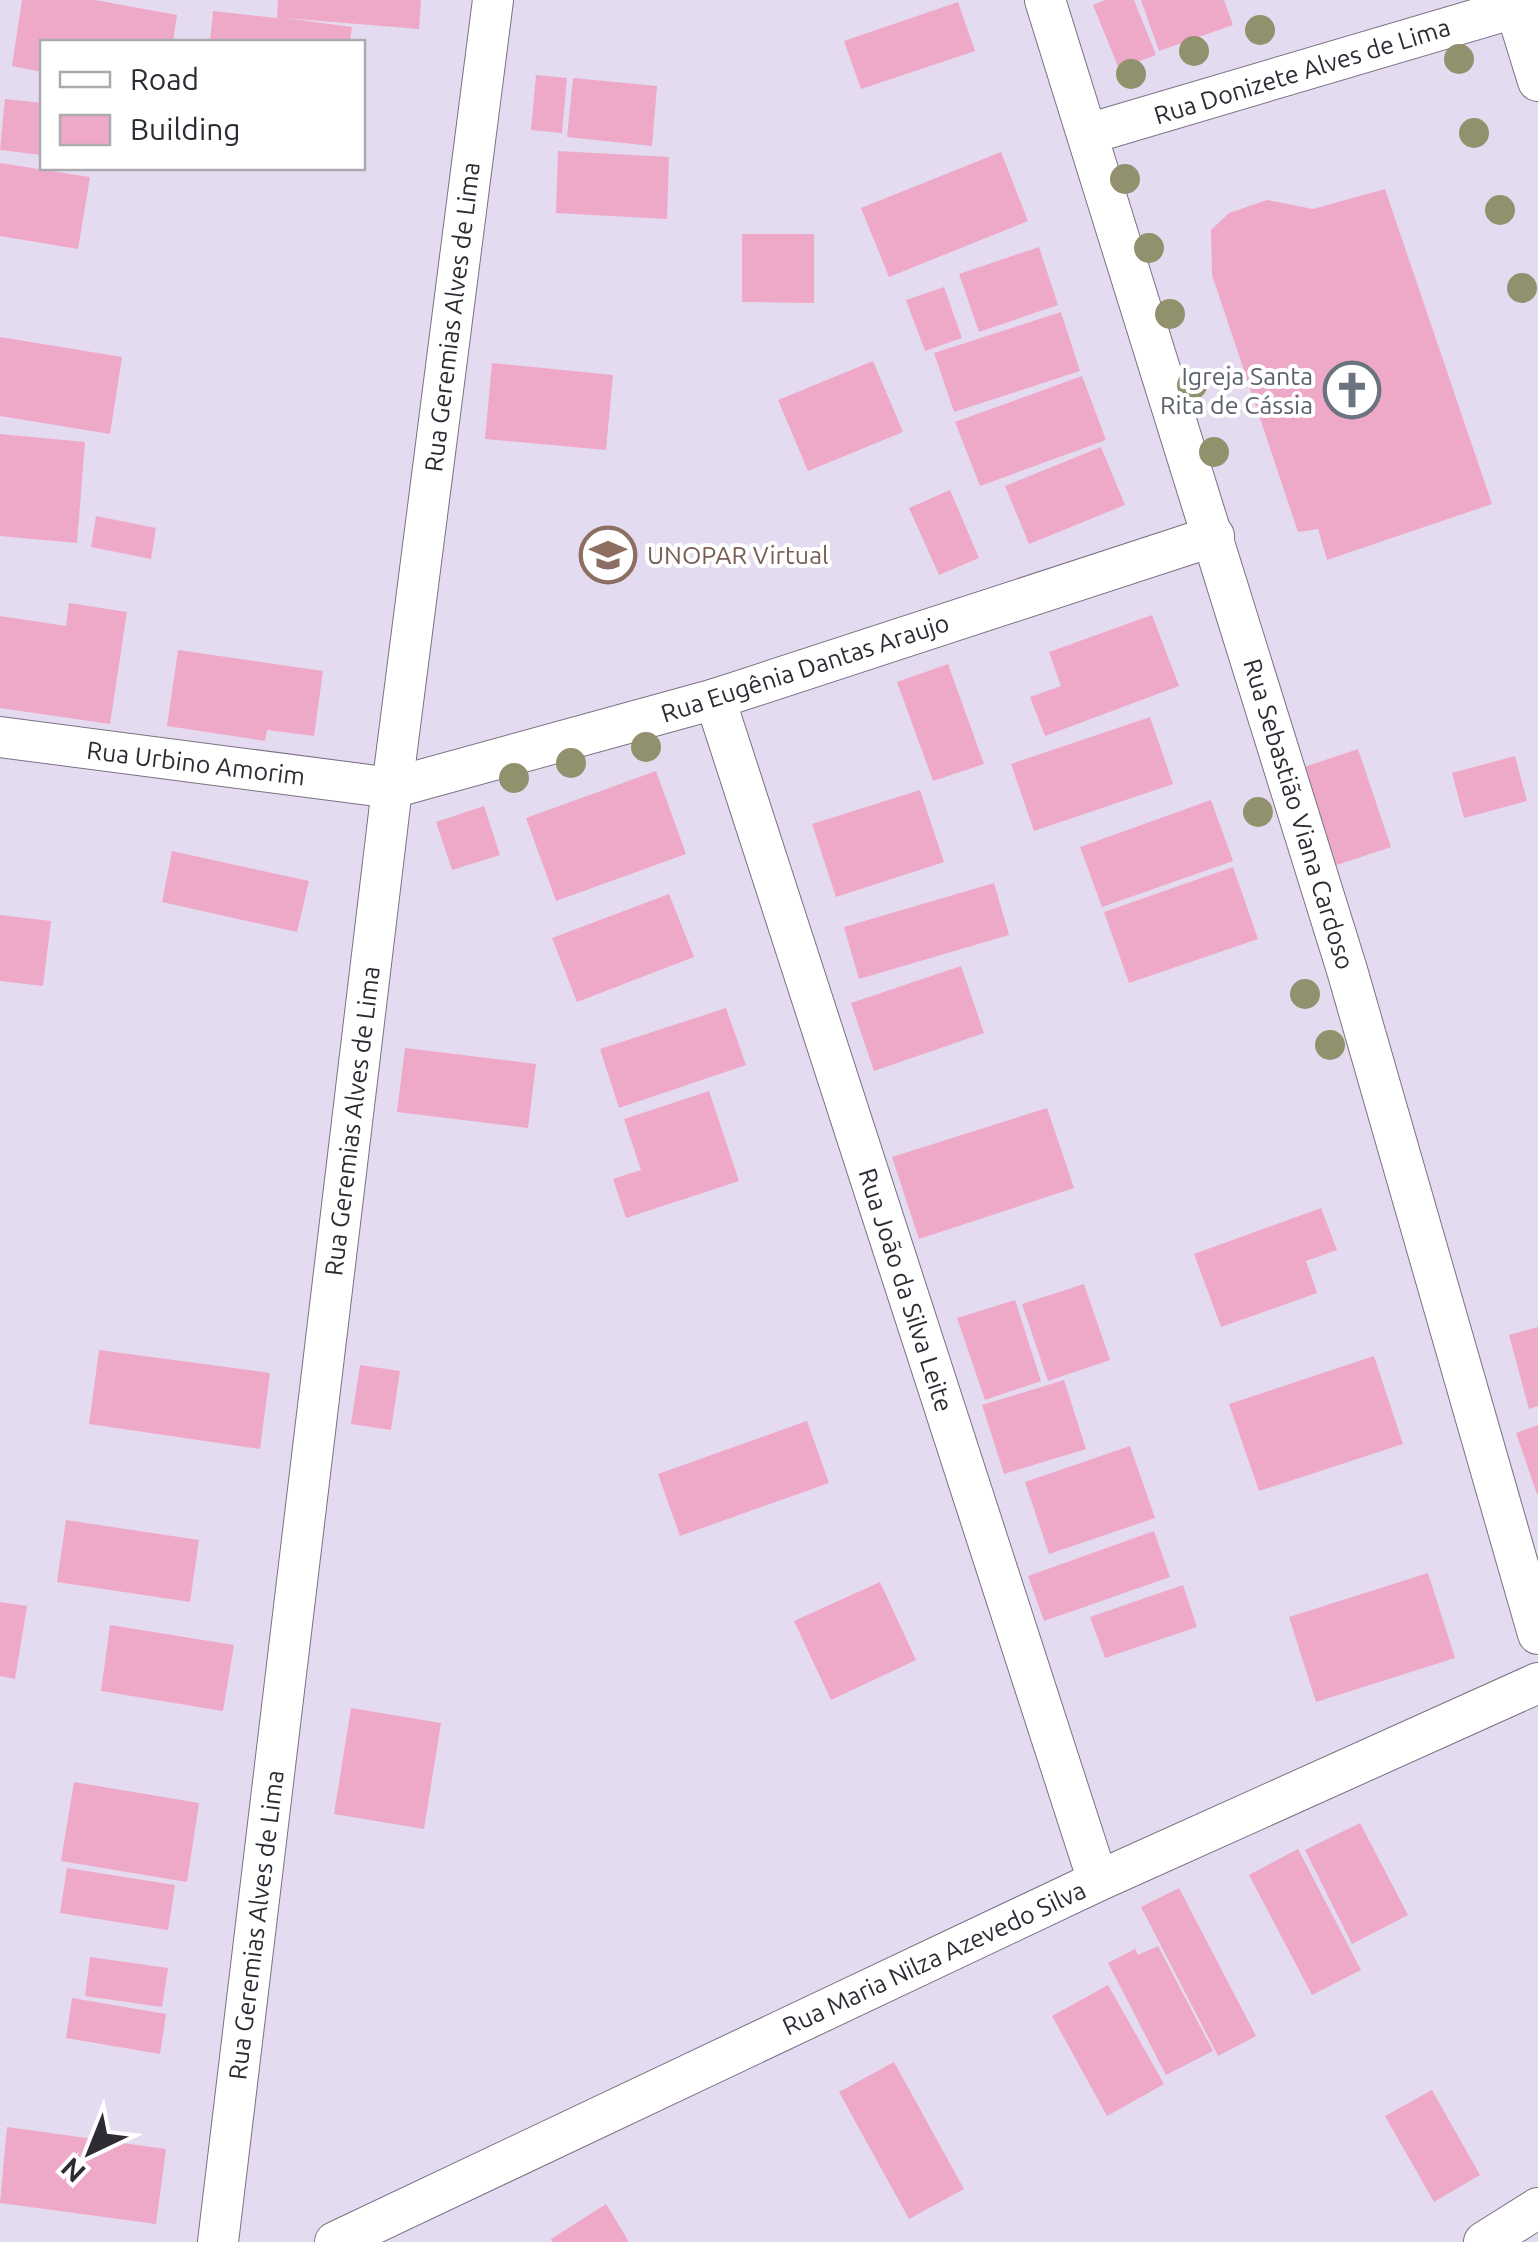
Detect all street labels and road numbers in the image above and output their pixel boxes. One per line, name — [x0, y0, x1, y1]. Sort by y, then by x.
street label: Rua Donizete Alves de Lima — [1151, 13, 1453, 129]
street label: Rua Geremias Alves de Lima — [419, 161, 485, 473]
street label: Rua Eugênia Dantas Araujo — [657, 608, 953, 728]
street label: Rua Sebastião Viana Cardoso — [1238, 655, 1360, 973]
street label: Rua Urbino Amorim — [85, 736, 307, 790]
street label: Rua Geremias Alves de Lima — [319, 965, 385, 1277]
street label: Rua João da Silva Leite — [853, 1165, 959, 1415]
street label: Rua Geremias Alves de Lima — [223, 1769, 289, 2081]
street label: Rua Maria Nilza Azevedo Silva — [778, 1875, 1090, 2041]

